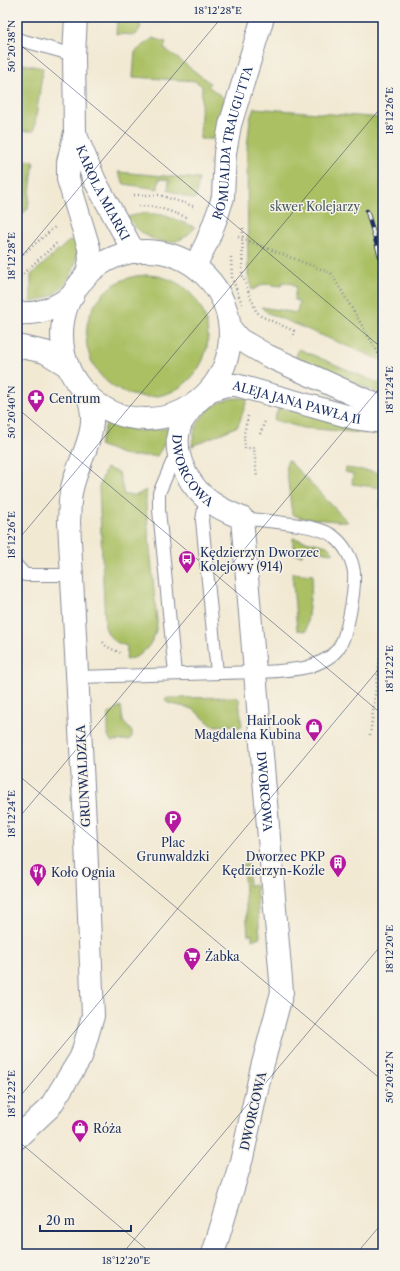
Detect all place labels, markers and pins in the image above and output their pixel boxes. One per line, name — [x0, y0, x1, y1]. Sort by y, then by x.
pharmacy icon: Centrum — [26, 388, 46, 413]
place label: Centrum — [49, 391, 100, 406]
place label: Kędzierzyn Dworzec Kolejowy (914) — [200, 545, 319, 574]
bus stop icon: Kędzierzyn Dworzec Kolejowy (914) — [177, 549, 197, 574]
place label: HairLook Magdalena Kubina — [194, 713, 302, 742]
shop icon: HairLook Magdalena Kubina — [304, 717, 324, 742]
parking icon: Plac Grunwaldzki — [163, 809, 183, 834]
place label: Plac Grunwaldzki — [137, 835, 210, 864]
place label: Dworzec PKP Kędzierzyn-Koźle — [222, 849, 325, 878]
building icon: Dworzec PKP Kędzierzyn-Koźle — [328, 853, 348, 878]
restaurant icon: Koło Ognia — [28, 862, 48, 887]
place label: Koło Ognia — [51, 865, 116, 880]
supermarket icon: Żabka — [182, 946, 202, 971]
place label: Żabka — [205, 948, 240, 964]
shop icon: Róża — [70, 1118, 90, 1143]
place label: Róża — [93, 1121, 122, 1136]

